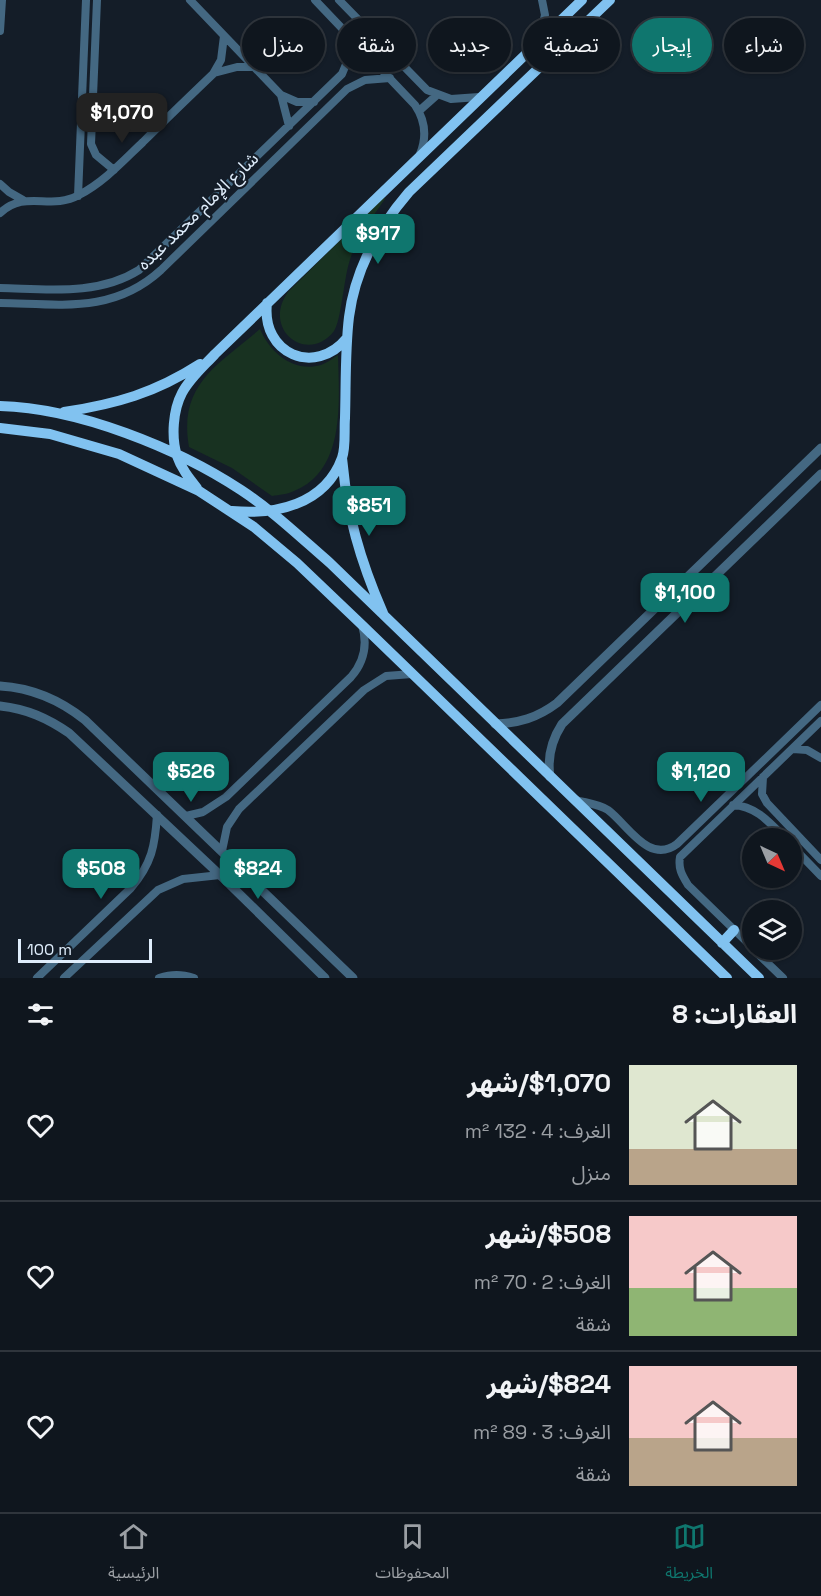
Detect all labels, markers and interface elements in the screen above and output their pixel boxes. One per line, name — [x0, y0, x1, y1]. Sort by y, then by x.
chip: منزل — [242, 18, 325, 72]
chip: شقة — [337, 18, 416, 72]
chip: جديد — [428, 18, 511, 72]
chip: تصفية — [523, 18, 620, 72]
chip: إيجار — [632, 18, 712, 72]
chip: شراء — [724, 18, 804, 72]
pin: $1,070 — [73, 93, 171, 144]
text: $1,070 — [90, 99, 154, 125]
street label: شارع الإمام محمد عبده — [132, 147, 265, 277]
pin: $917 — [342, 214, 414, 265]
text: $917 — [356, 220, 400, 246]
pin: $851 — [333, 486, 405, 537]
text: $851 — [347, 492, 391, 518]
pin: $1,100 — [636, 573, 734, 624]
text: $1,100 — [655, 579, 715, 605]
pin: $526 — [155, 752, 227, 803]
pin: $1,120 — [652, 752, 750, 803]
text: $526 — [167, 758, 215, 784]
text: $1,120 — [671, 758, 731, 784]
north arrow — [742, 828, 802, 888]
map controls — [742, 828, 802, 960]
pin: $508 — [65, 849, 137, 900]
pin: $824 — [222, 849, 294, 900]
text: $508 — [76, 855, 126, 881]
text: $824 — [234, 855, 282, 881]
button: layers — [742, 900, 802, 960]
scale bar — [18, 936, 152, 964]
text: 100 m — [27, 939, 72, 960]
text: العقارات: 8 — [672, 997, 797, 1031]
icon: filters — [24, 998, 57, 1031]
text: $1,070/شهر — [467, 1066, 611, 1100]
icon: home — [677, 1089, 749, 1161]
icon: heart — [24, 1109, 57, 1142]
text: الغرف: 4 · 132 m² — [465, 1118, 611, 1144]
text: منزل — [572, 1160, 611, 1186]
text: $508/شهر — [486, 1217, 611, 1251]
icon: home — [677, 1240, 749, 1312]
icon: heart — [24, 1260, 57, 1293]
text: الغرف: 2 · 70 m² — [474, 1269, 611, 1295]
text: شقة — [576, 1311, 611, 1337]
text: $824/شهر — [487, 1367, 611, 1401]
icon: home — [677, 1390, 749, 1462]
icon: heart — [24, 1410, 57, 1443]
text: الغرف: 3 · 89 m² — [473, 1419, 611, 1445]
text: شقة — [576, 1461, 611, 1487]
tab: الرئيسية — [108, 1520, 159, 1590]
tab: المحفوظات — [375, 1520, 449, 1590]
tab: الخريطة — [665, 1520, 713, 1590]

